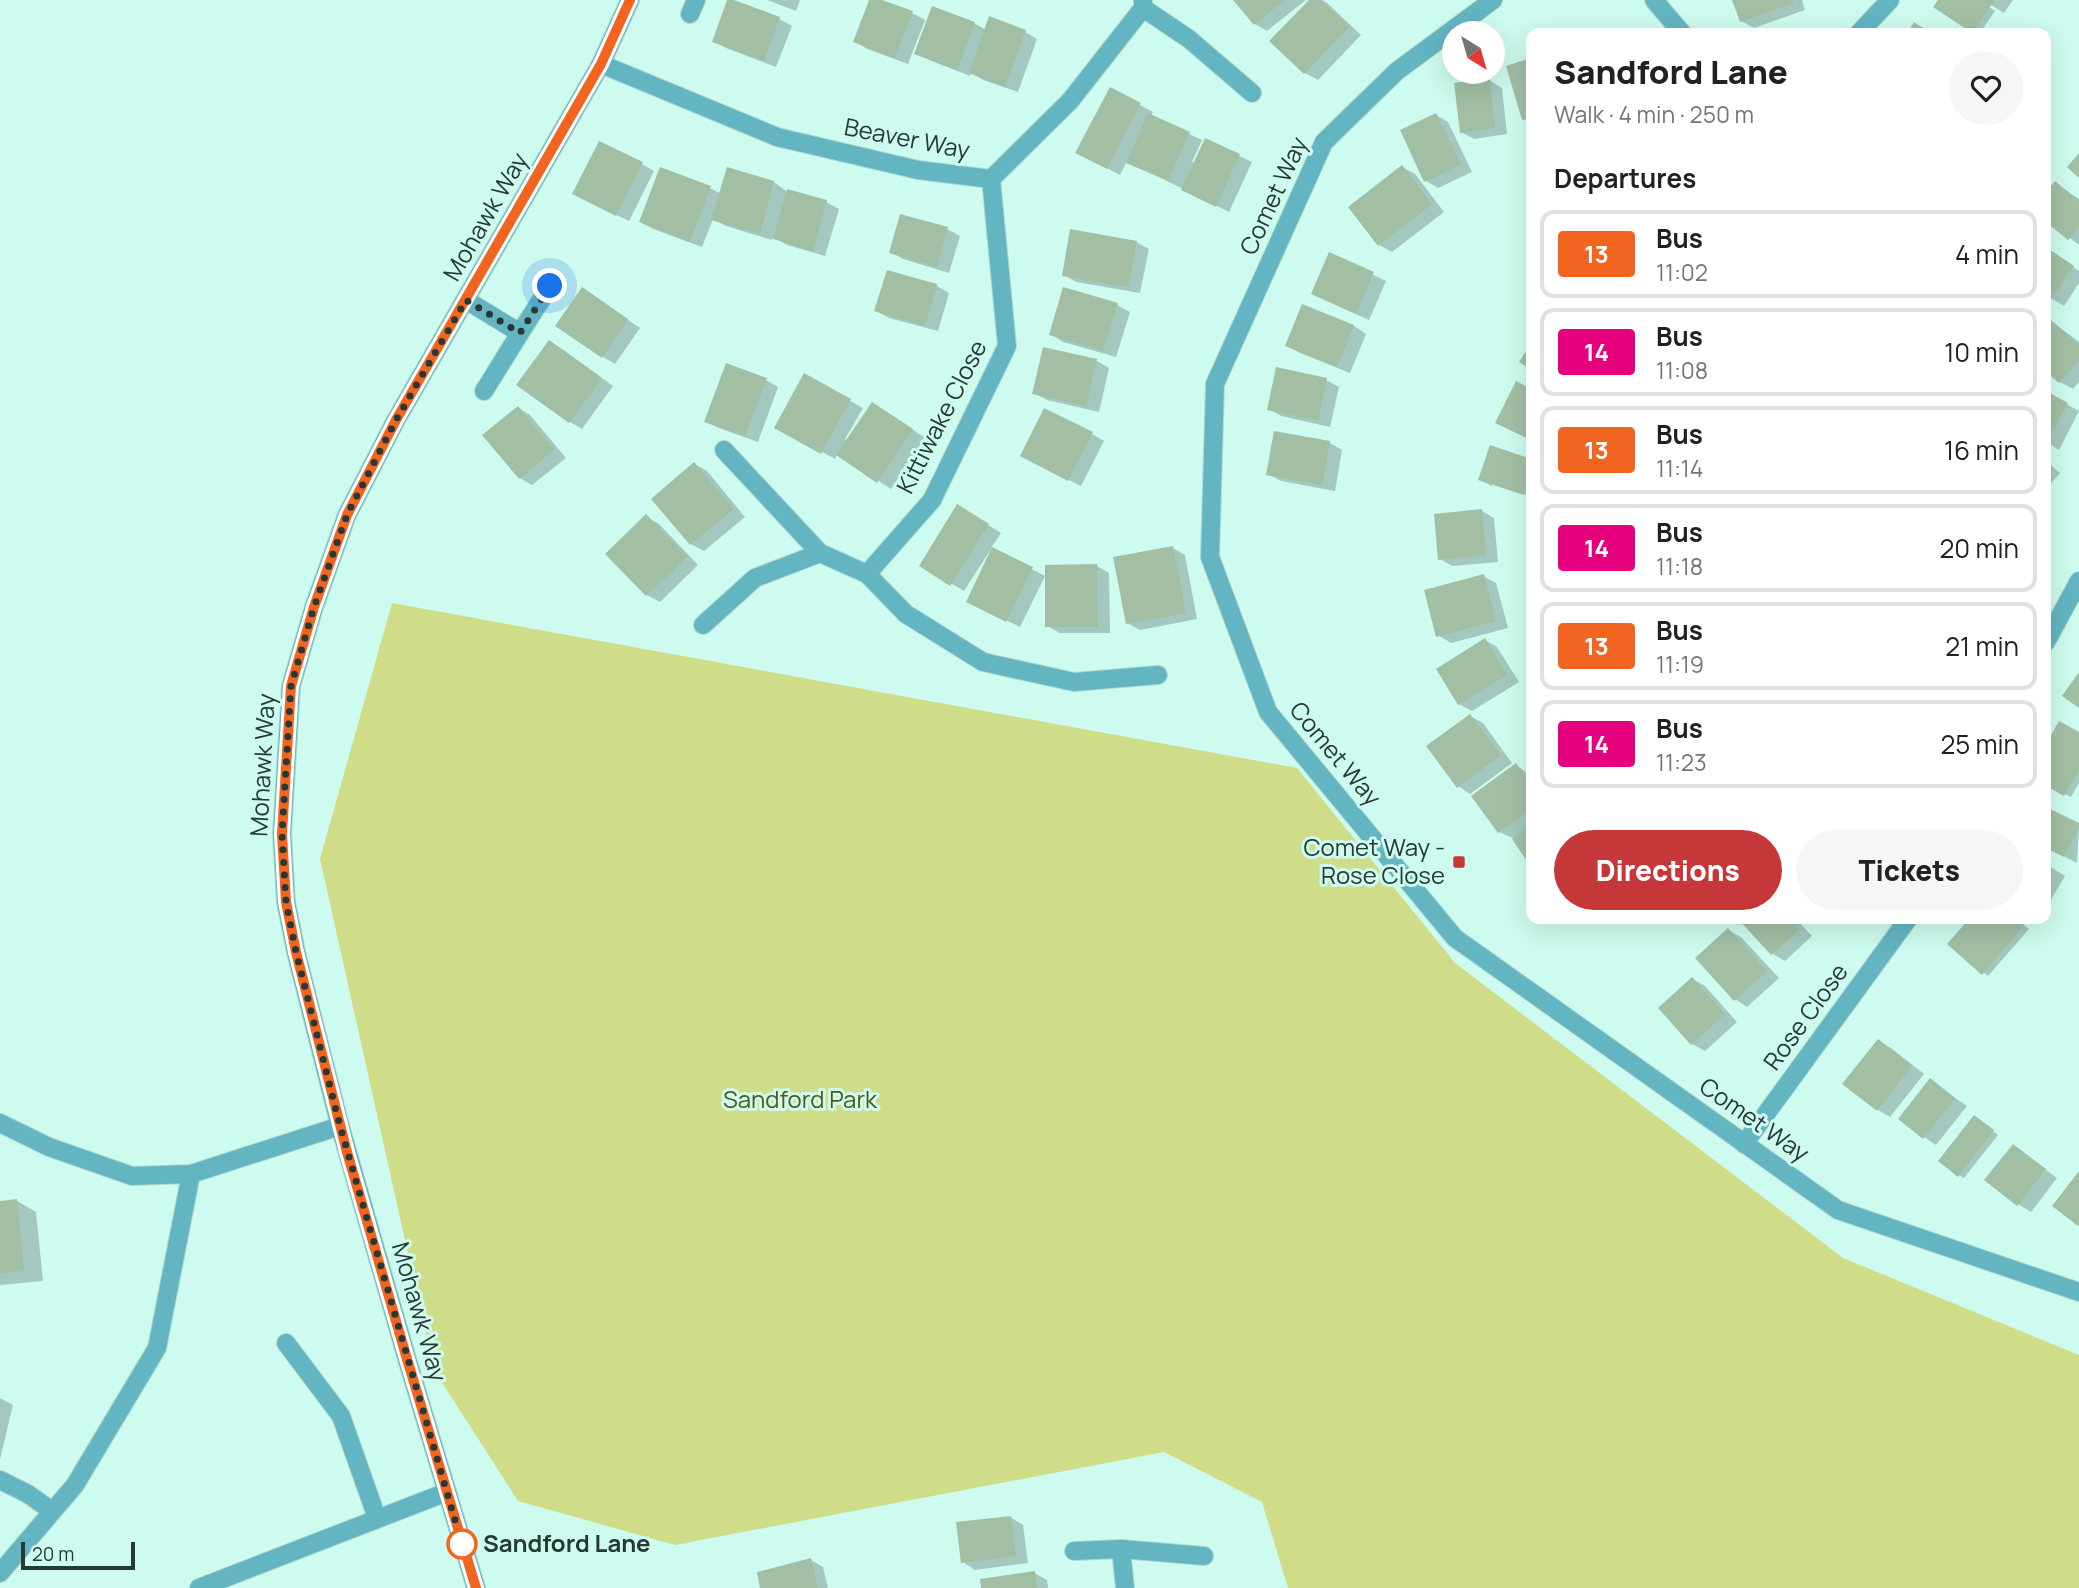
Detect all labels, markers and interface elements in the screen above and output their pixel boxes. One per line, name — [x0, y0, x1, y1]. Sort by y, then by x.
north arrow — [1442, 21, 1505, 84]
map controls — [1442, 21, 1505, 84]
text: Sandford Lane — [1554, 49, 1788, 94]
button: heart — [1949, 51, 2023, 125]
text: Walk · 4 min · 250 m — [1554, 98, 1754, 130]
street label: Beaver Way — [842, 109, 973, 166]
street label: Comet Way — [1231, 131, 1315, 260]
street label: Mohawk Way — [435, 146, 535, 287]
text: Departures — [1554, 160, 1696, 196]
text: Bus — [1656, 220, 1703, 256]
text: 4 min — [1955, 236, 2019, 272]
text: 13 — [1584, 237, 1609, 270]
text: 11:02 — [1656, 256, 1708, 288]
your location — [532, 268, 567, 303]
text: Bus — [1656, 318, 1703, 354]
street label: Kittiwake Close — [888, 334, 994, 499]
text: 10 min — [1944, 334, 2019, 370]
text: 14 — [1584, 335, 1609, 368]
text: 11:08 — [1656, 354, 1708, 386]
text: Bus — [1656, 416, 1703, 452]
text: 16 min — [1944, 432, 2019, 468]
text: 13 — [1584, 433, 1609, 466]
text: 11:14 — [1656, 452, 1703, 484]
text: Bus — [1656, 514, 1703, 550]
text: 20 min — [1940, 530, 2019, 566]
text: 14 — [1584, 531, 1609, 564]
text: 11:18 — [1656, 550, 1703, 582]
text: Bus — [1656, 612, 1703, 648]
text: 21 min — [1945, 628, 2019, 664]
text: 13 — [1584, 629, 1609, 662]
text: 11:19 — [1656, 648, 1704, 680]
street label: Mohawk Way — [241, 692, 282, 837]
street label: Comet Way — [1283, 694, 1390, 812]
text: Bus — [1656, 710, 1703, 746]
text: 25 min — [1940, 726, 2019, 762]
text: 14 — [1584, 727, 1609, 760]
text: 11:23 — [1656, 746, 1707, 778]
place label: Comet Way - Rose Close — [1303, 830, 1445, 891]
button: Directions — [1554, 830, 1782, 910]
button: Tickets — [1796, 830, 2023, 910]
marker: Comet Way - Rose Close — [1451, 854, 1467, 870]
street label: Rose Close — [1755, 956, 1855, 1076]
street label: Comet Way — [1693, 1069, 1817, 1169]
park label: Sandford Park — [723, 1082, 878, 1115]
street label: Mohawk Way — [385, 1238, 456, 1385]
place label: Sandford Lane — [483, 1526, 650, 1559]
marker: Sandford Lane — [447, 1529, 477, 1559]
scale bar — [21, 1539, 135, 1571]
text: 20 m — [32, 1541, 74, 1567]

